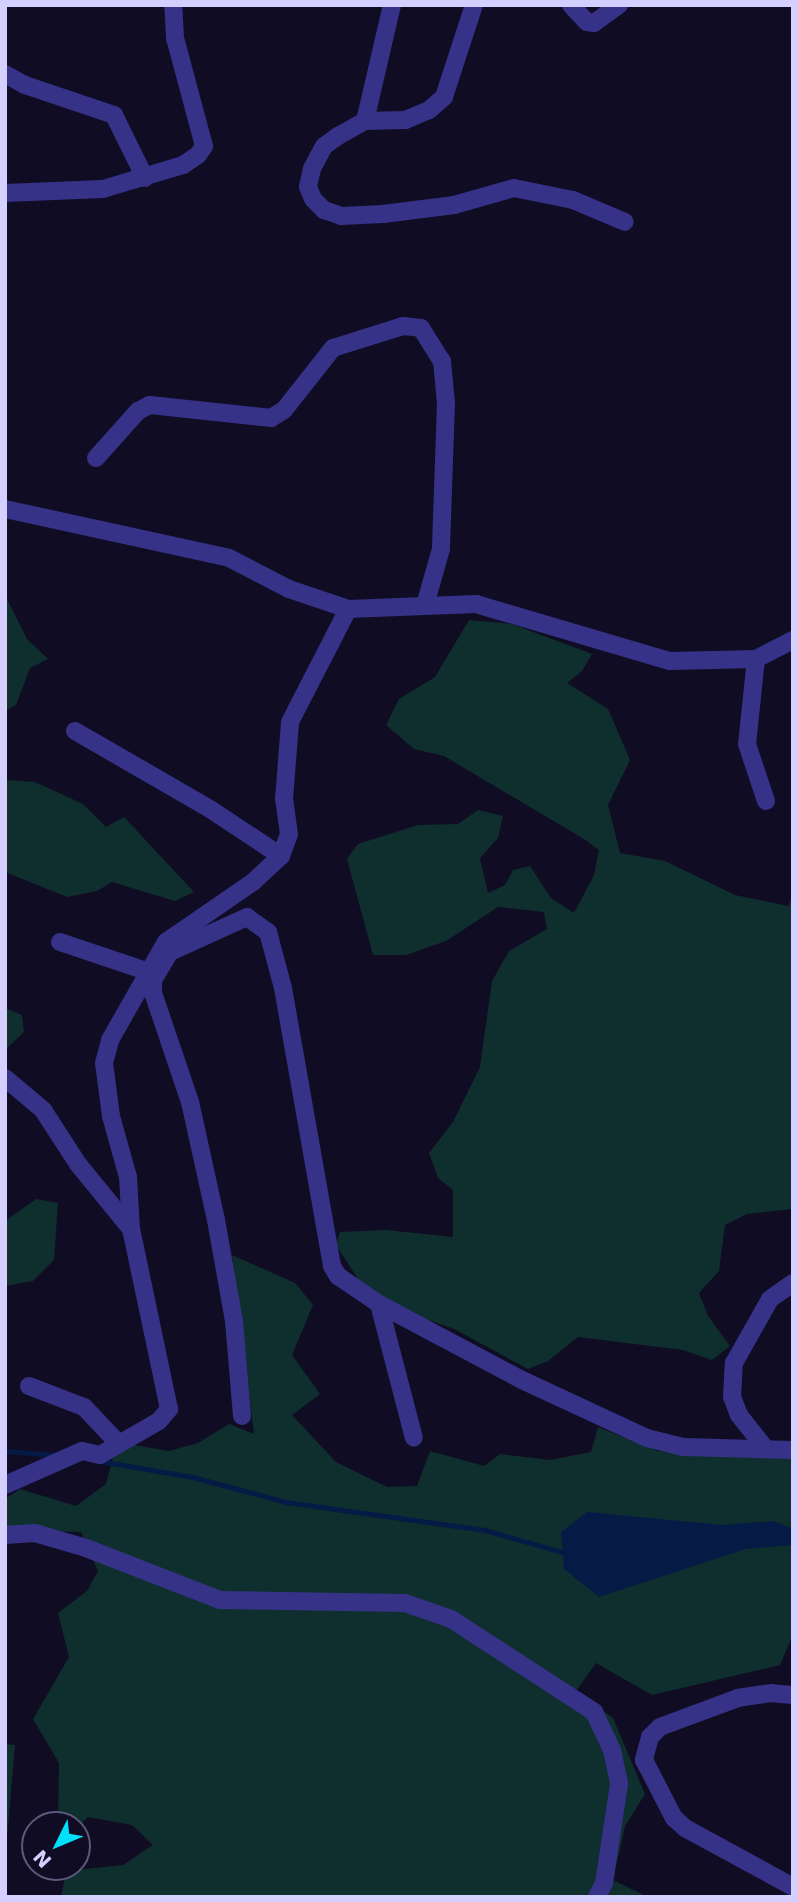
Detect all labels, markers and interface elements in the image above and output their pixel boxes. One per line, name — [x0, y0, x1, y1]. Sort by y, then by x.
north arrow — [21, 1811, 91, 1881]
text: N — [29, 1846, 56, 1872]

